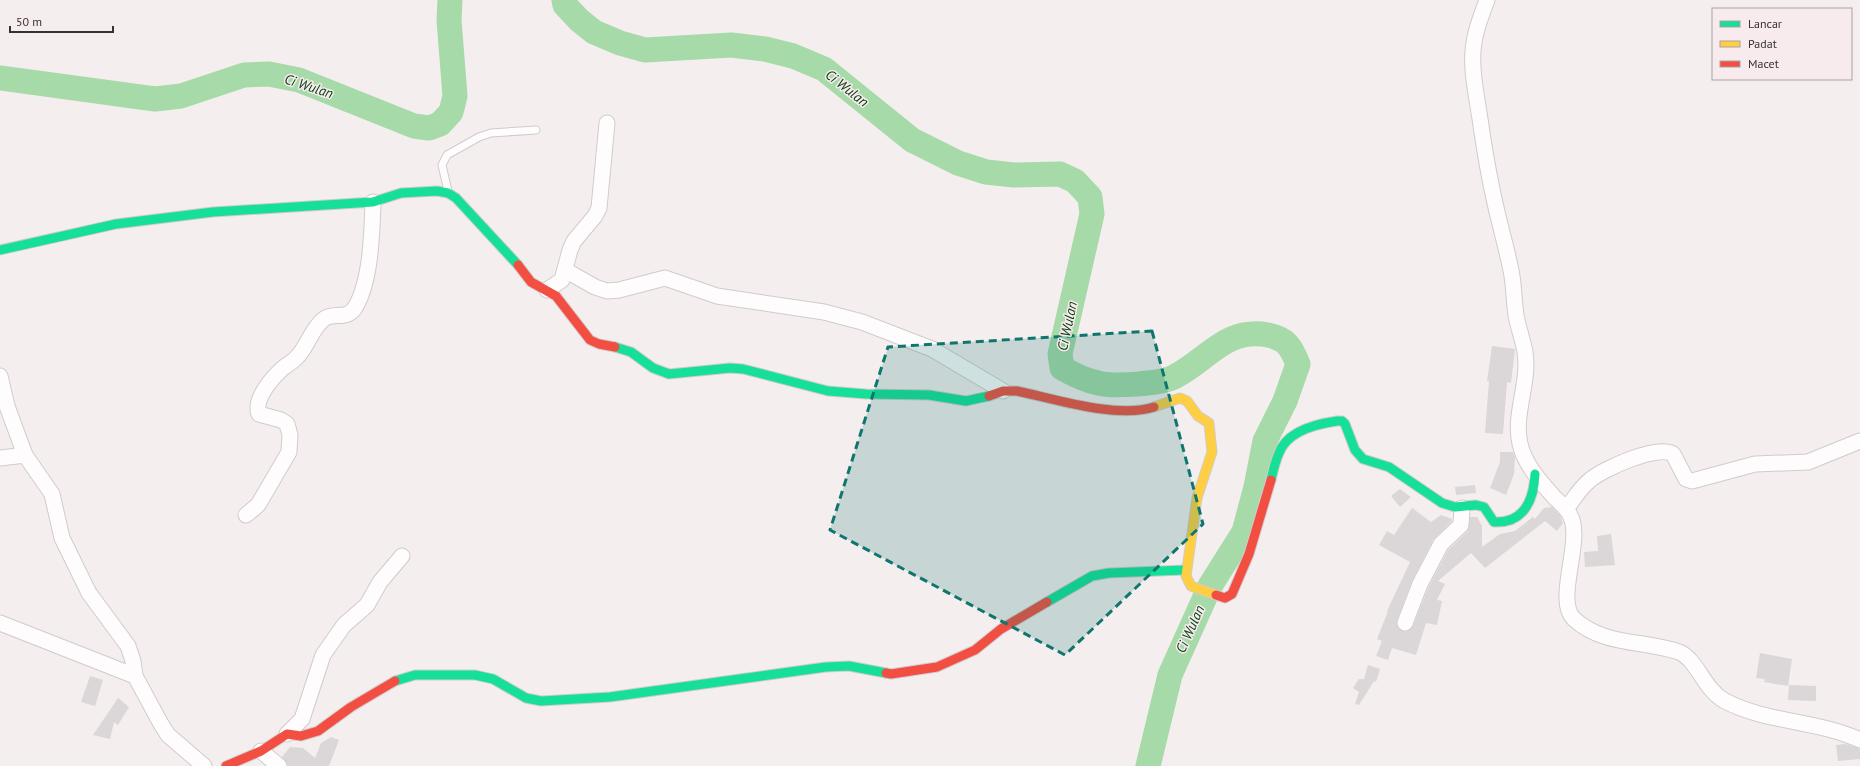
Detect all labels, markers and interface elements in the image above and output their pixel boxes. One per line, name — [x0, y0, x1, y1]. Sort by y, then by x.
scale bar — [10, 8, 113, 34]
legend — [1712, 8, 1852, 80]
text: 50 m — [16, 14, 42, 29]
text: Lancar — [1748, 16, 1782, 31]
text: Padat — [1748, 36, 1777, 51]
text: Macet — [1748, 56, 1779, 71]
water label: Ci Wulan — [822, 65, 872, 111]
water label: Ci Wulan — [282, 70, 336, 102]
water label: Ci Wulan — [1053, 300, 1081, 352]
water label: Ci Wulan — [1172, 602, 1208, 656]

